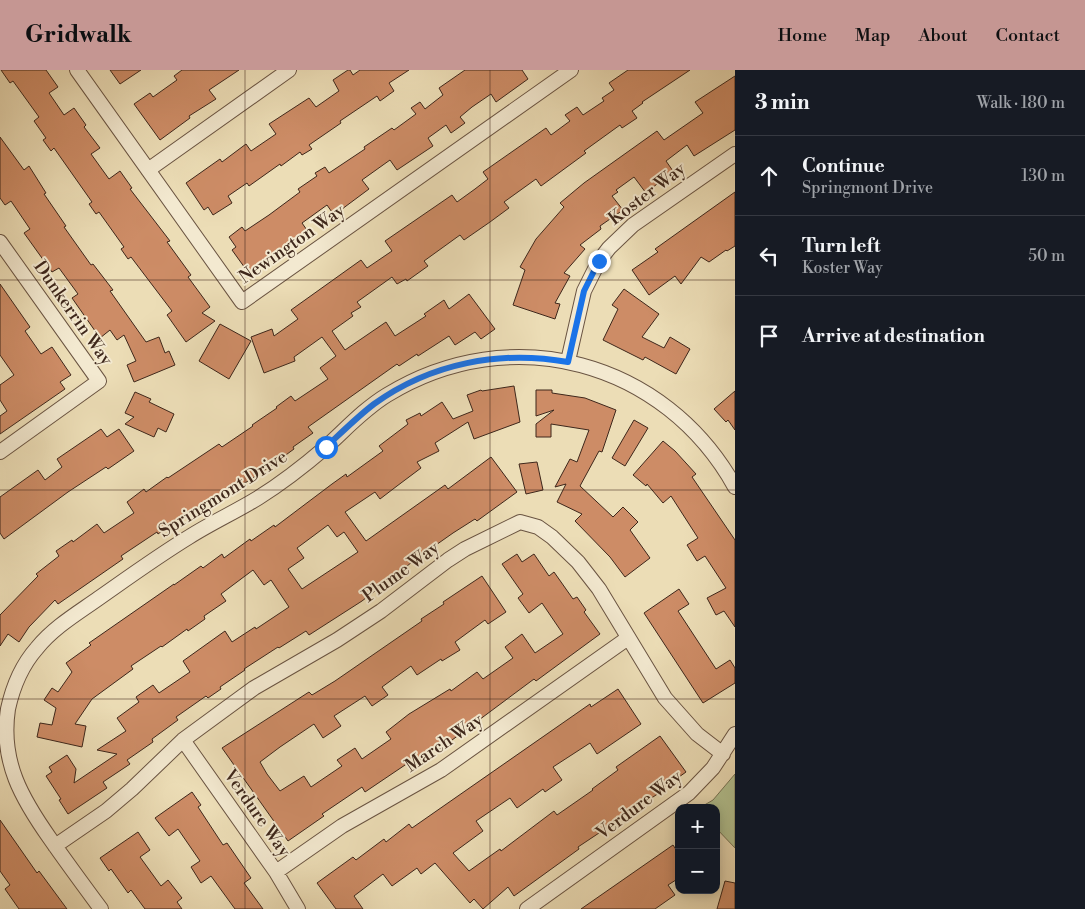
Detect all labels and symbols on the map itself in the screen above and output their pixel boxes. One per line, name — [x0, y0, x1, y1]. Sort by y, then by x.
street label: Koster Way — [604, 157, 690, 231]
street label: Newington Way — [235, 199, 350, 289]
route end — [588, 250, 611, 273]
street label: Dunkerrin Way — [28, 256, 118, 370]
route start — [315, 436, 338, 459]
street label: Springmont Drive — [154, 445, 292, 543]
street label: Plume Way — [358, 536, 444, 608]
street label: March Way — [401, 708, 487, 777]
street label: Verdure Way — [218, 764, 296, 862]
street label: Verdure Way — [591, 765, 687, 845]

